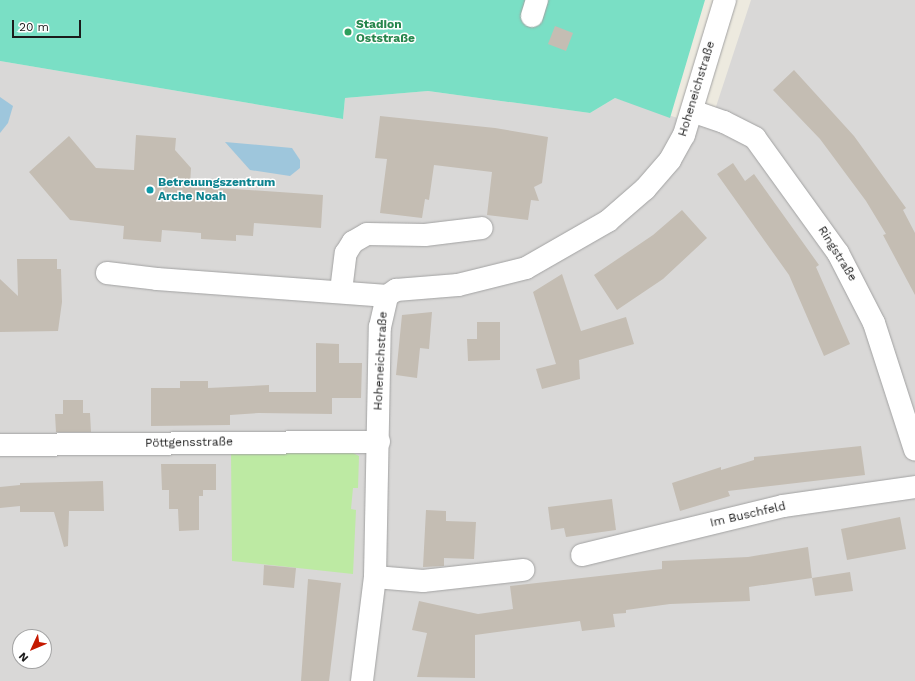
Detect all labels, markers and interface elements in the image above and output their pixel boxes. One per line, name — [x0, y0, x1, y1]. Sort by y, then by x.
scale bar — [14, 12, 83, 38]
place label: Stadion Oststraße — [356, 18, 415, 46]
text: 20 m — [19, 20, 49, 34]
marker: Stadion Oststraße — [343, 27, 353, 37]
street label: Hoheneichstraße — [676, 39, 718, 139]
place label: Betreuungszentrum Arche Noah — [158, 176, 275, 204]
marker: Betreuungszentrum Arche Noah — [145, 185, 155, 195]
street label: Ringstraße — [814, 224, 860, 284]
street label: Hoheneichstraße — [371, 311, 391, 411]
street label: Pöttgensstraße — [145, 435, 233, 451]
street label: Im Buschfeld — [709, 499, 787, 531]
north arrow — [12, 629, 52, 669]
text: N — [16, 650, 31, 664]

